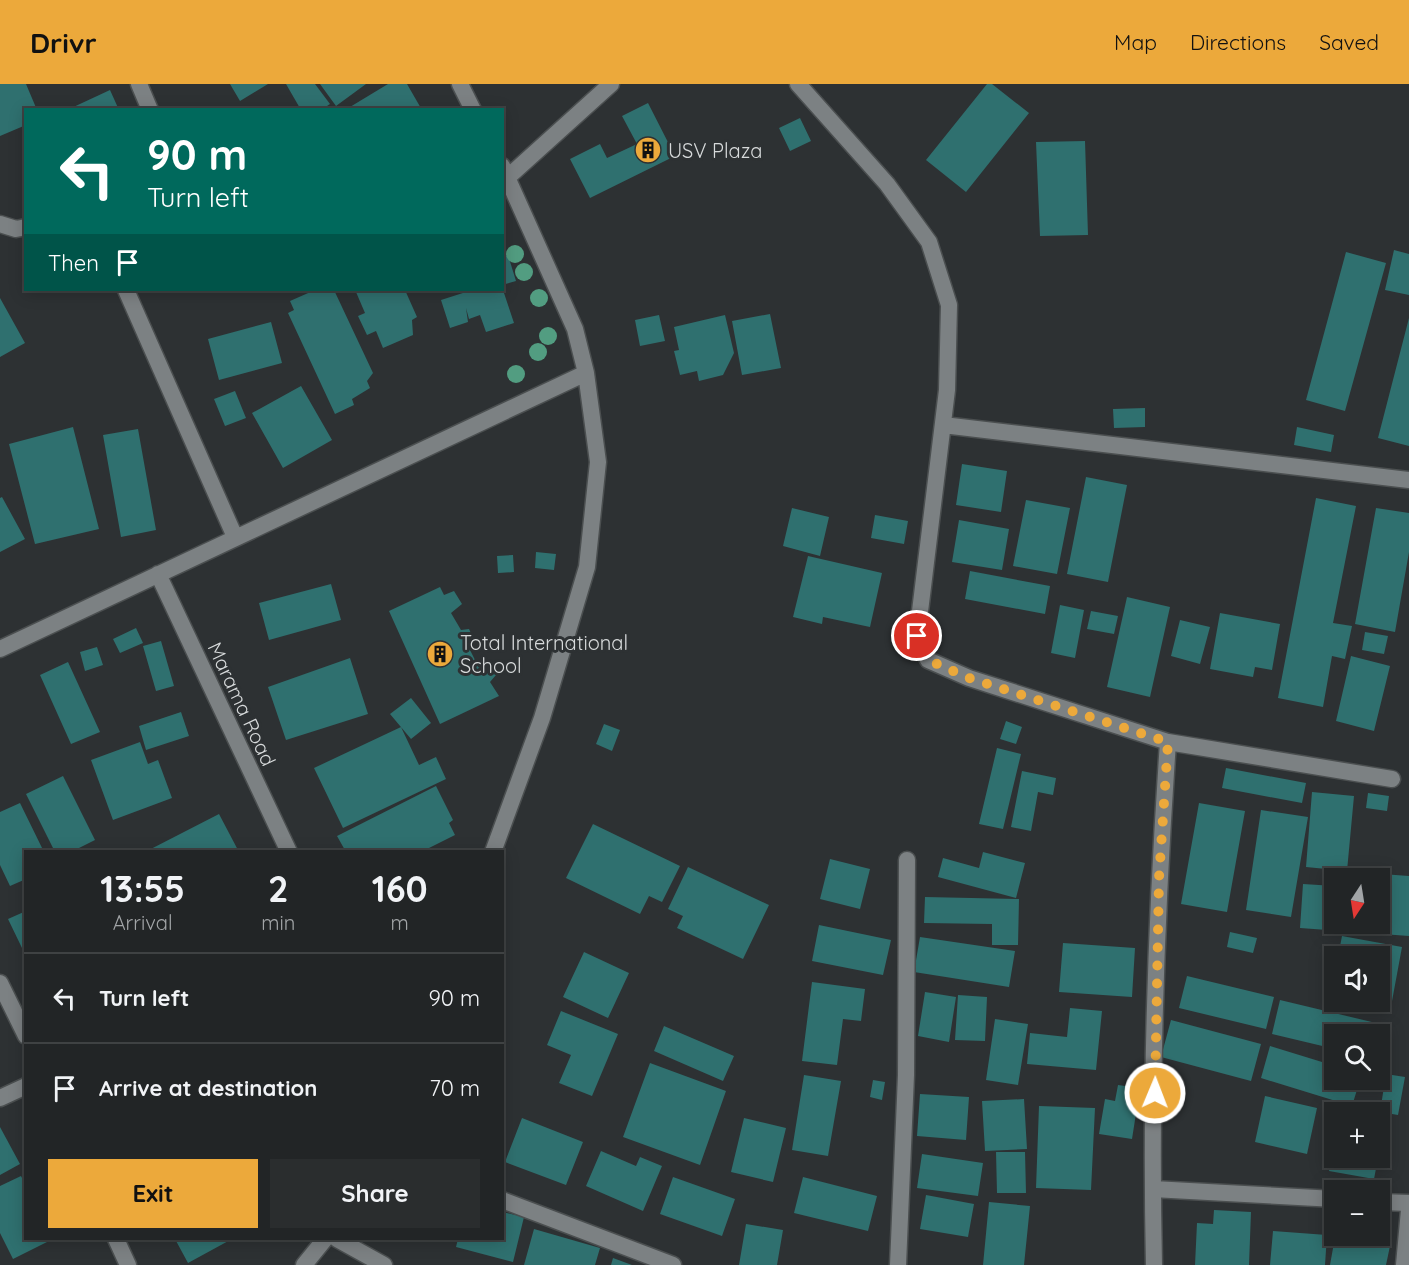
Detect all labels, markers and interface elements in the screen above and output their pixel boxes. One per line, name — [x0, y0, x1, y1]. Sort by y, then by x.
text: Drivr — [30, 25, 97, 60]
text: Map — [1114, 29, 1157, 55]
text: Directions — [1190, 29, 1286, 55]
text: Saved — [1319, 29, 1379, 55]
text: 90 m — [147, 128, 247, 181]
icon: left — [48, 132, 126, 210]
building icon: USV Plaza — [633, 135, 663, 165]
place label: USV Plaza — [668, 138, 762, 163]
text: Turn left — [147, 180, 249, 214]
icon: arrive — [111, 246, 144, 279]
text: Then — [48, 249, 99, 277]
pin — [891, 610, 942, 661]
icon: arrive — [900, 619, 933, 652]
place label: Total International School — [460, 630, 628, 678]
street label: Marama Road — [202, 638, 282, 770]
building icon: Total International School — [425, 639, 455, 669]
text: 13:55 — [100, 866, 185, 911]
text: 2 — [268, 866, 289, 911]
text: 160 — [372, 866, 428, 911]
north arrow — [1324, 868, 1390, 934]
map controls — [1324, 868, 1390, 1246]
text: Arrival — [113, 910, 173, 935]
text: min — [261, 910, 295, 935]
text: m — [391, 910, 409, 935]
button: sound — [1324, 946, 1390, 1012]
icon: left — [48, 982, 81, 1015]
text: Turn left — [99, 984, 189, 1012]
text: 90 m — [429, 984, 480, 1012]
button: search — [1324, 1024, 1390, 1090]
position arrow — [1123, 1061, 1187, 1125]
icon: arrive — [48, 1072, 81, 1105]
text: Arrive at destination — [99, 1074, 317, 1102]
text: 70 m — [430, 1074, 480, 1102]
button: + — [1324, 1102, 1390, 1168]
button: Exit — [48, 1159, 258, 1228]
button: Share — [270, 1159, 480, 1228]
button: − — [1324, 1180, 1390, 1246]

